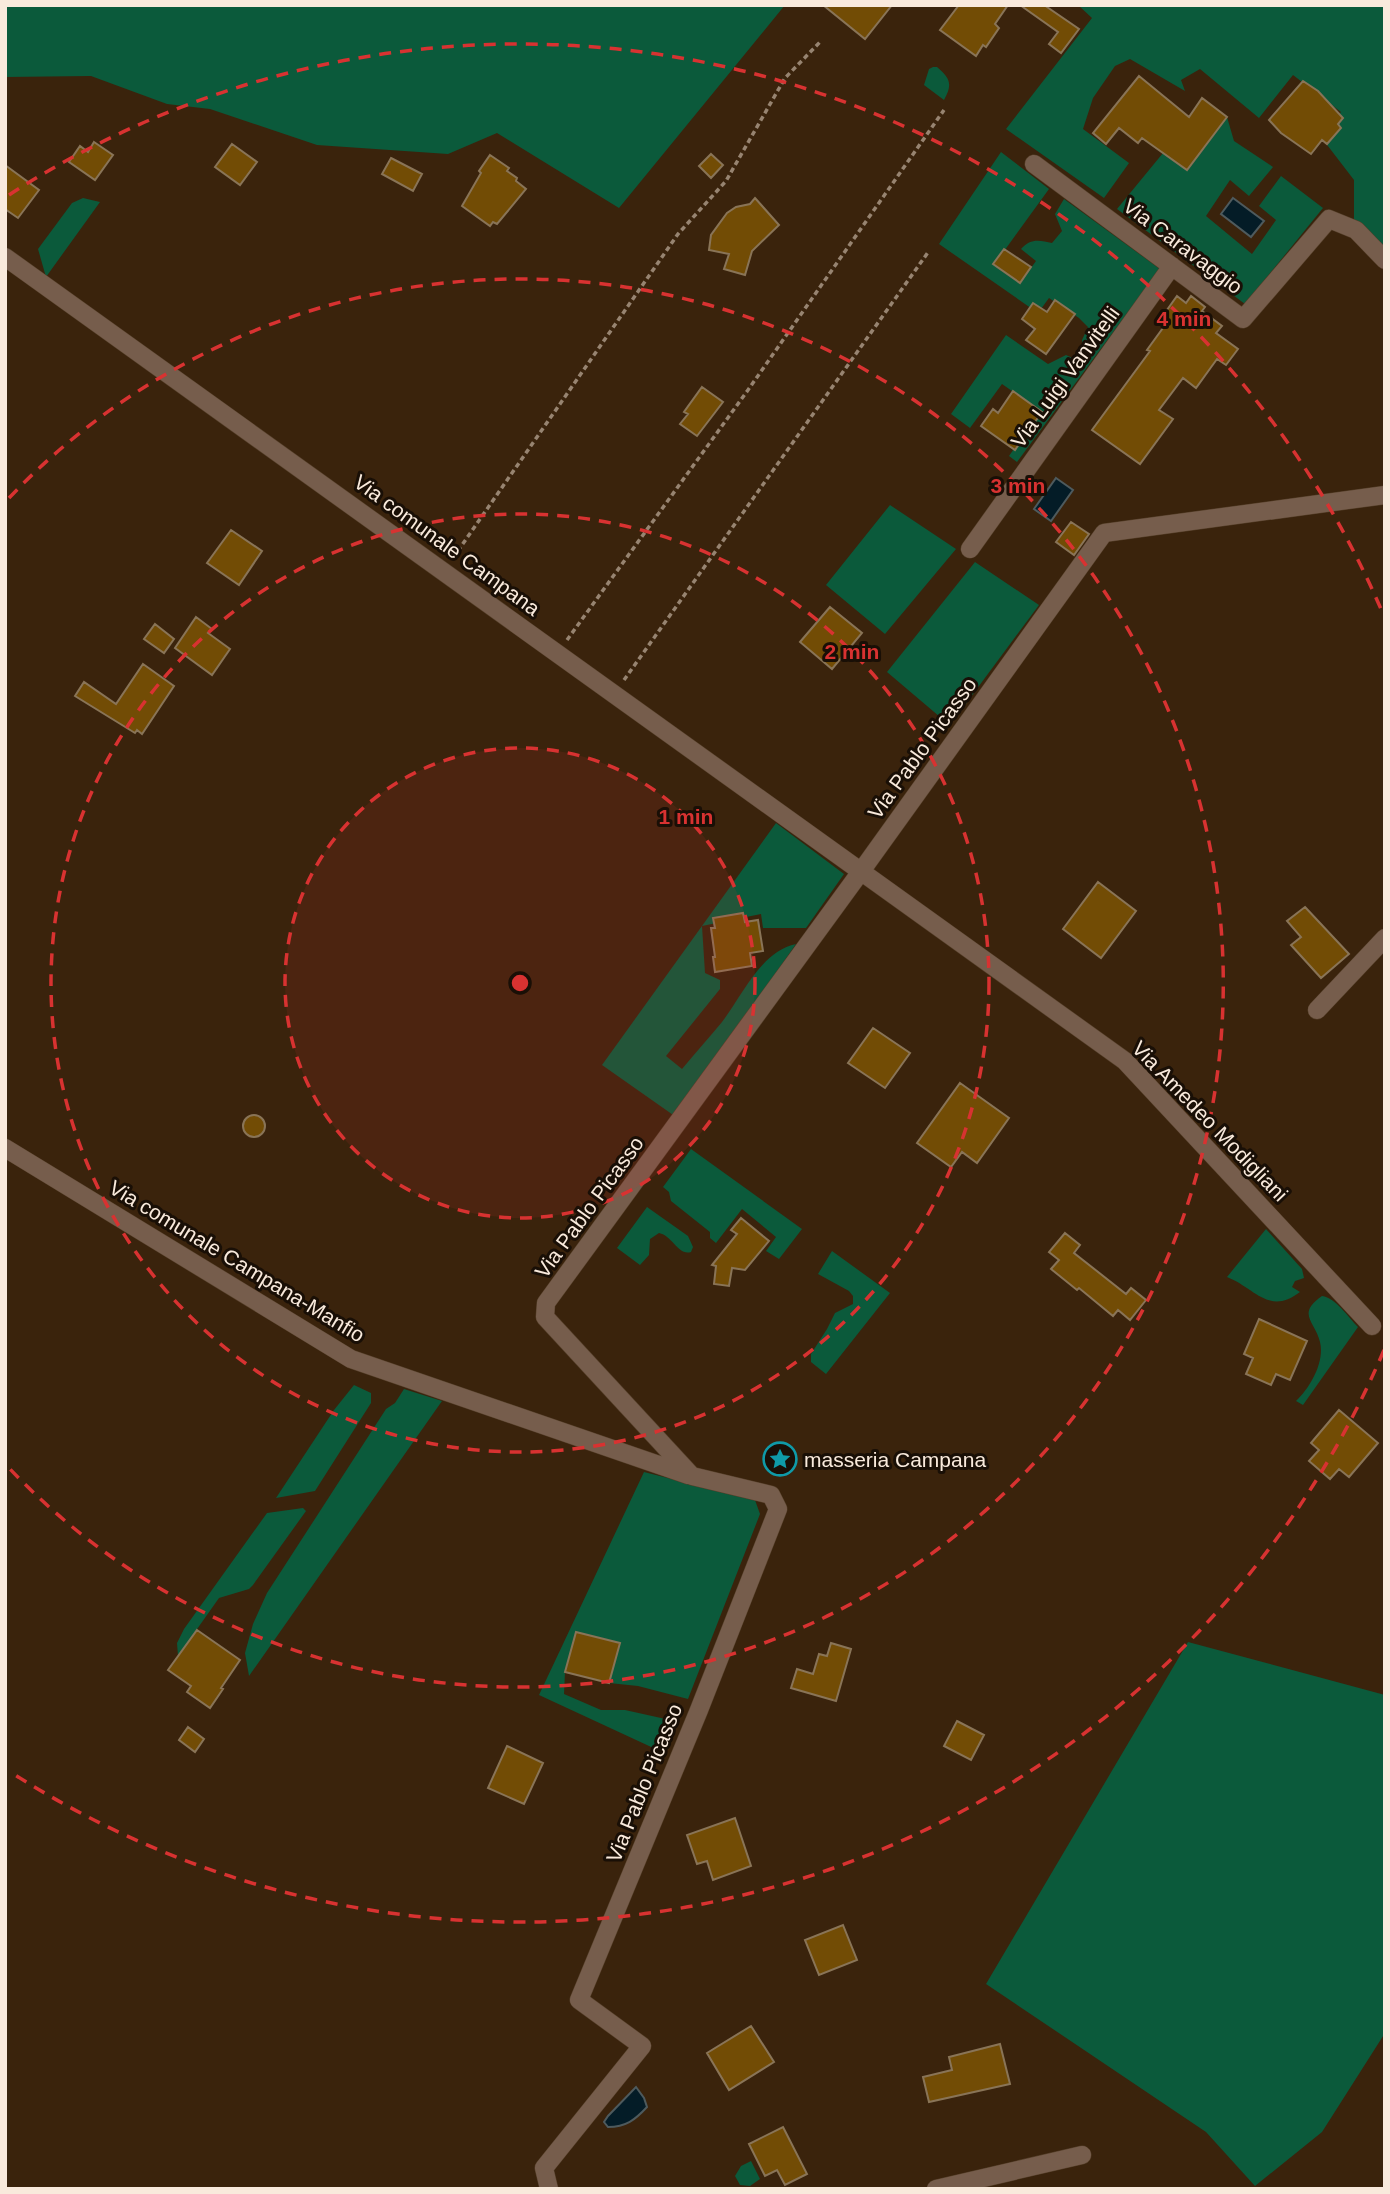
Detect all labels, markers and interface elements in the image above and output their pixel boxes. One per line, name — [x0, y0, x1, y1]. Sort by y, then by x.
street label: Via Caravaggio — [1119, 194, 1247, 298]
street label: Via Luigi Vanvitelli — [1006, 302, 1124, 452]
text: 4 min — [1157, 307, 1211, 330]
street label: Via comunale Campana — [350, 470, 545, 620]
text: 3 min — [991, 474, 1045, 497]
text: 2 min — [825, 640, 879, 663]
street label: Via Pablo Picasso — [863, 673, 981, 823]
text: 1 min — [659, 805, 713, 828]
centre of rings — [508, 971, 532, 995]
street label: Via Amedeo Modigliani — [1128, 1036, 1292, 1206]
street label: Via Pablo Picasso — [530, 1132, 648, 1282]
street label: Via comunale Campana-Manfio — [105, 1175, 369, 1347]
place icon: masseria Campana — [761, 1440, 799, 1478]
place label: masseria Campana — [804, 1448, 986, 1471]
street label: Via Pablo Picasso — [602, 1700, 686, 1866]

